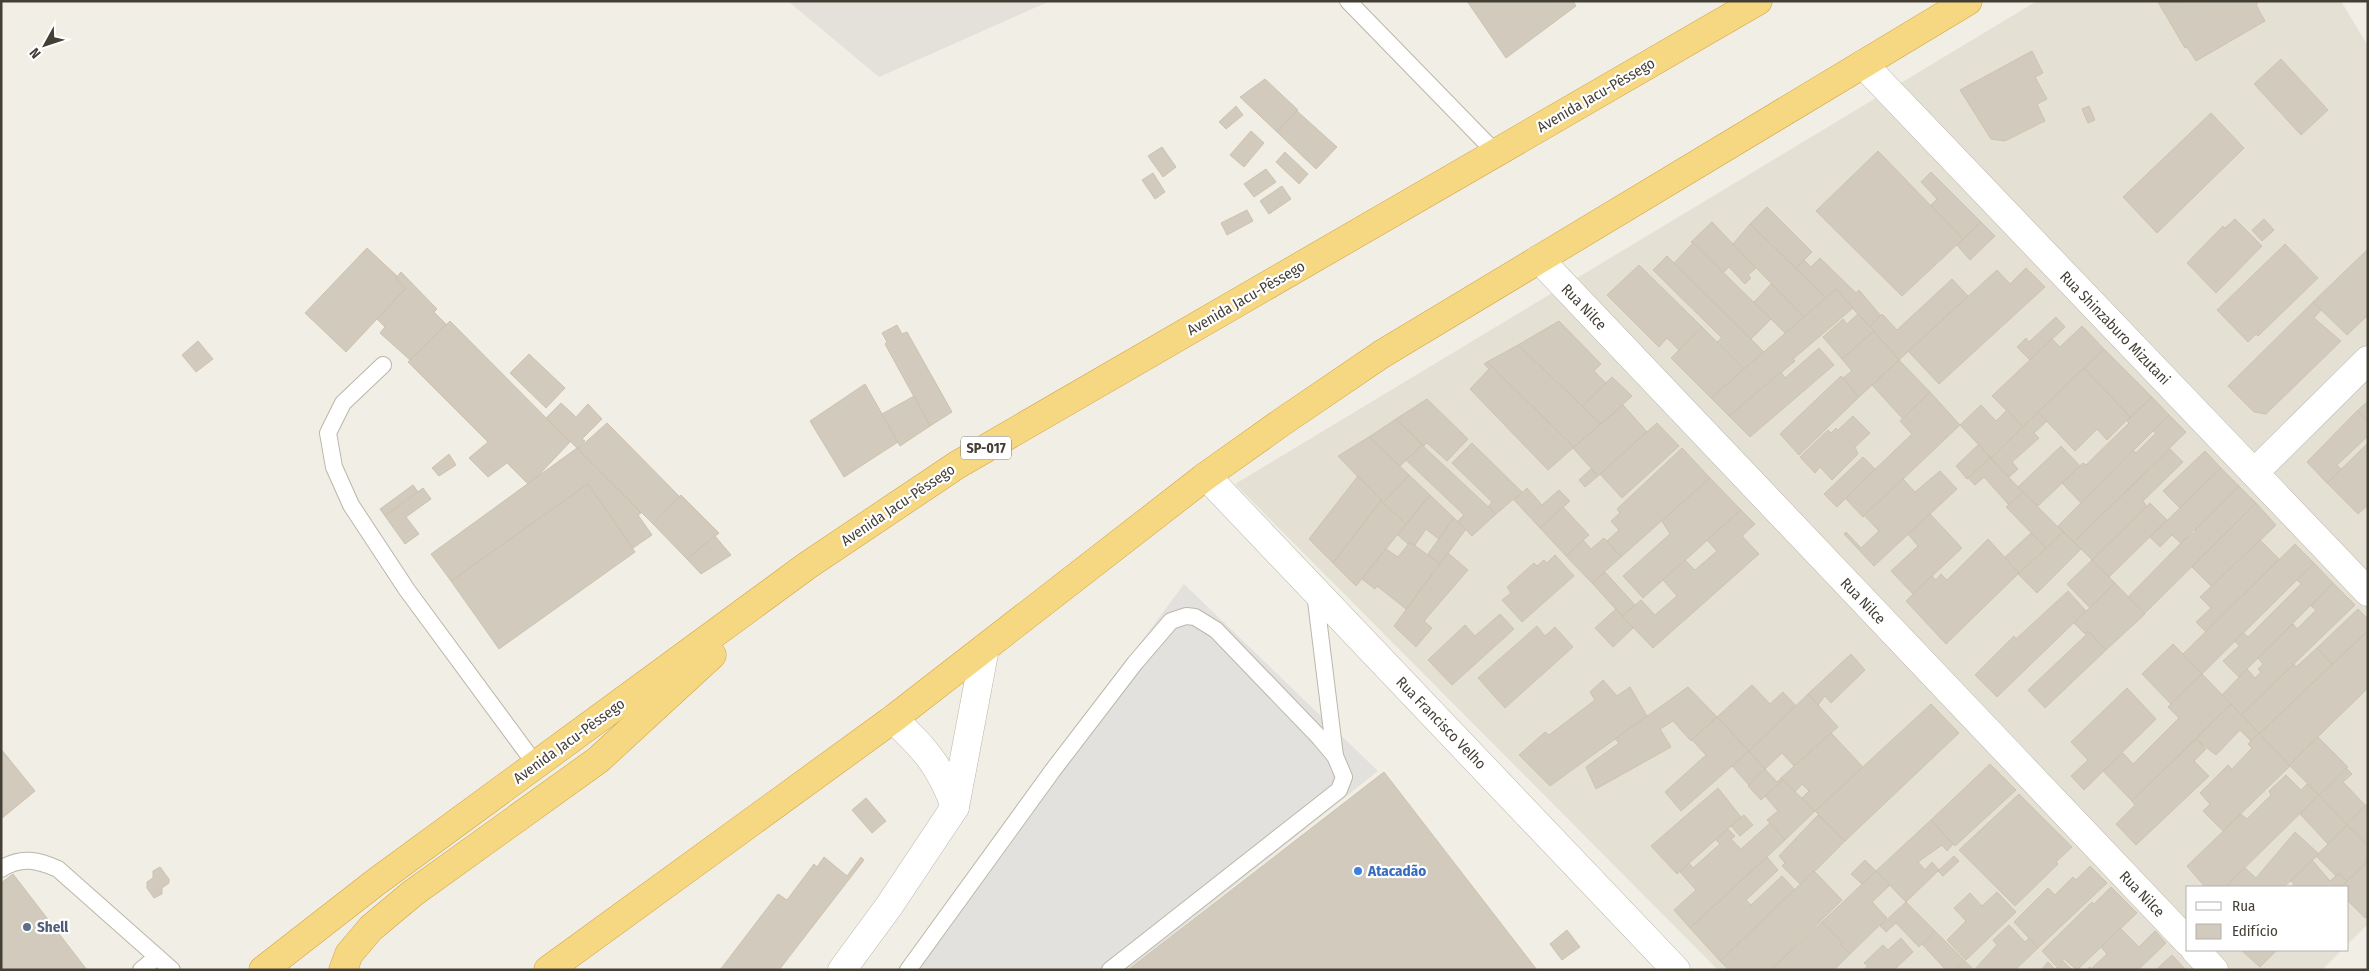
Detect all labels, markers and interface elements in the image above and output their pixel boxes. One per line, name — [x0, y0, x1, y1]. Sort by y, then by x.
north arrow — [20, 20, 70, 70]
text: N — [26, 44, 45, 62]
street label: Avenida Jacu-Pêssego — [1534, 54, 1658, 136]
street label: Avenida Jacu-Pêssego — [1184, 257, 1308, 339]
street label: Rua Shinzaburo Mizutani — [2056, 267, 2174, 389]
street label: Rua Nilce — [1558, 280, 1610, 334]
road number: SP-017 — [961, 436, 1011, 459]
street label: Avenida Jacu-Pêssego — [838, 460, 958, 550]
street label: Rua Nilce — [1837, 574, 1889, 628]
street label: Rua Francisco Velho — [1392, 673, 1490, 773]
street label: Avenida Jacu-Pêssego — [510, 695, 628, 787]
place label: Atacadão — [1367, 862, 1426, 880]
marker: Atacadão — [1352, 865, 1364, 877]
street label: Rua Nilce — [2116, 867, 2168, 921]
legend — [2186, 886, 2349, 951]
text: Rua — [2232, 897, 2255, 915]
place label: Shell — [37, 918, 69, 936]
marker: Shell — [21, 921, 33, 933]
text: Edifício — [2232, 922, 2278, 940]

